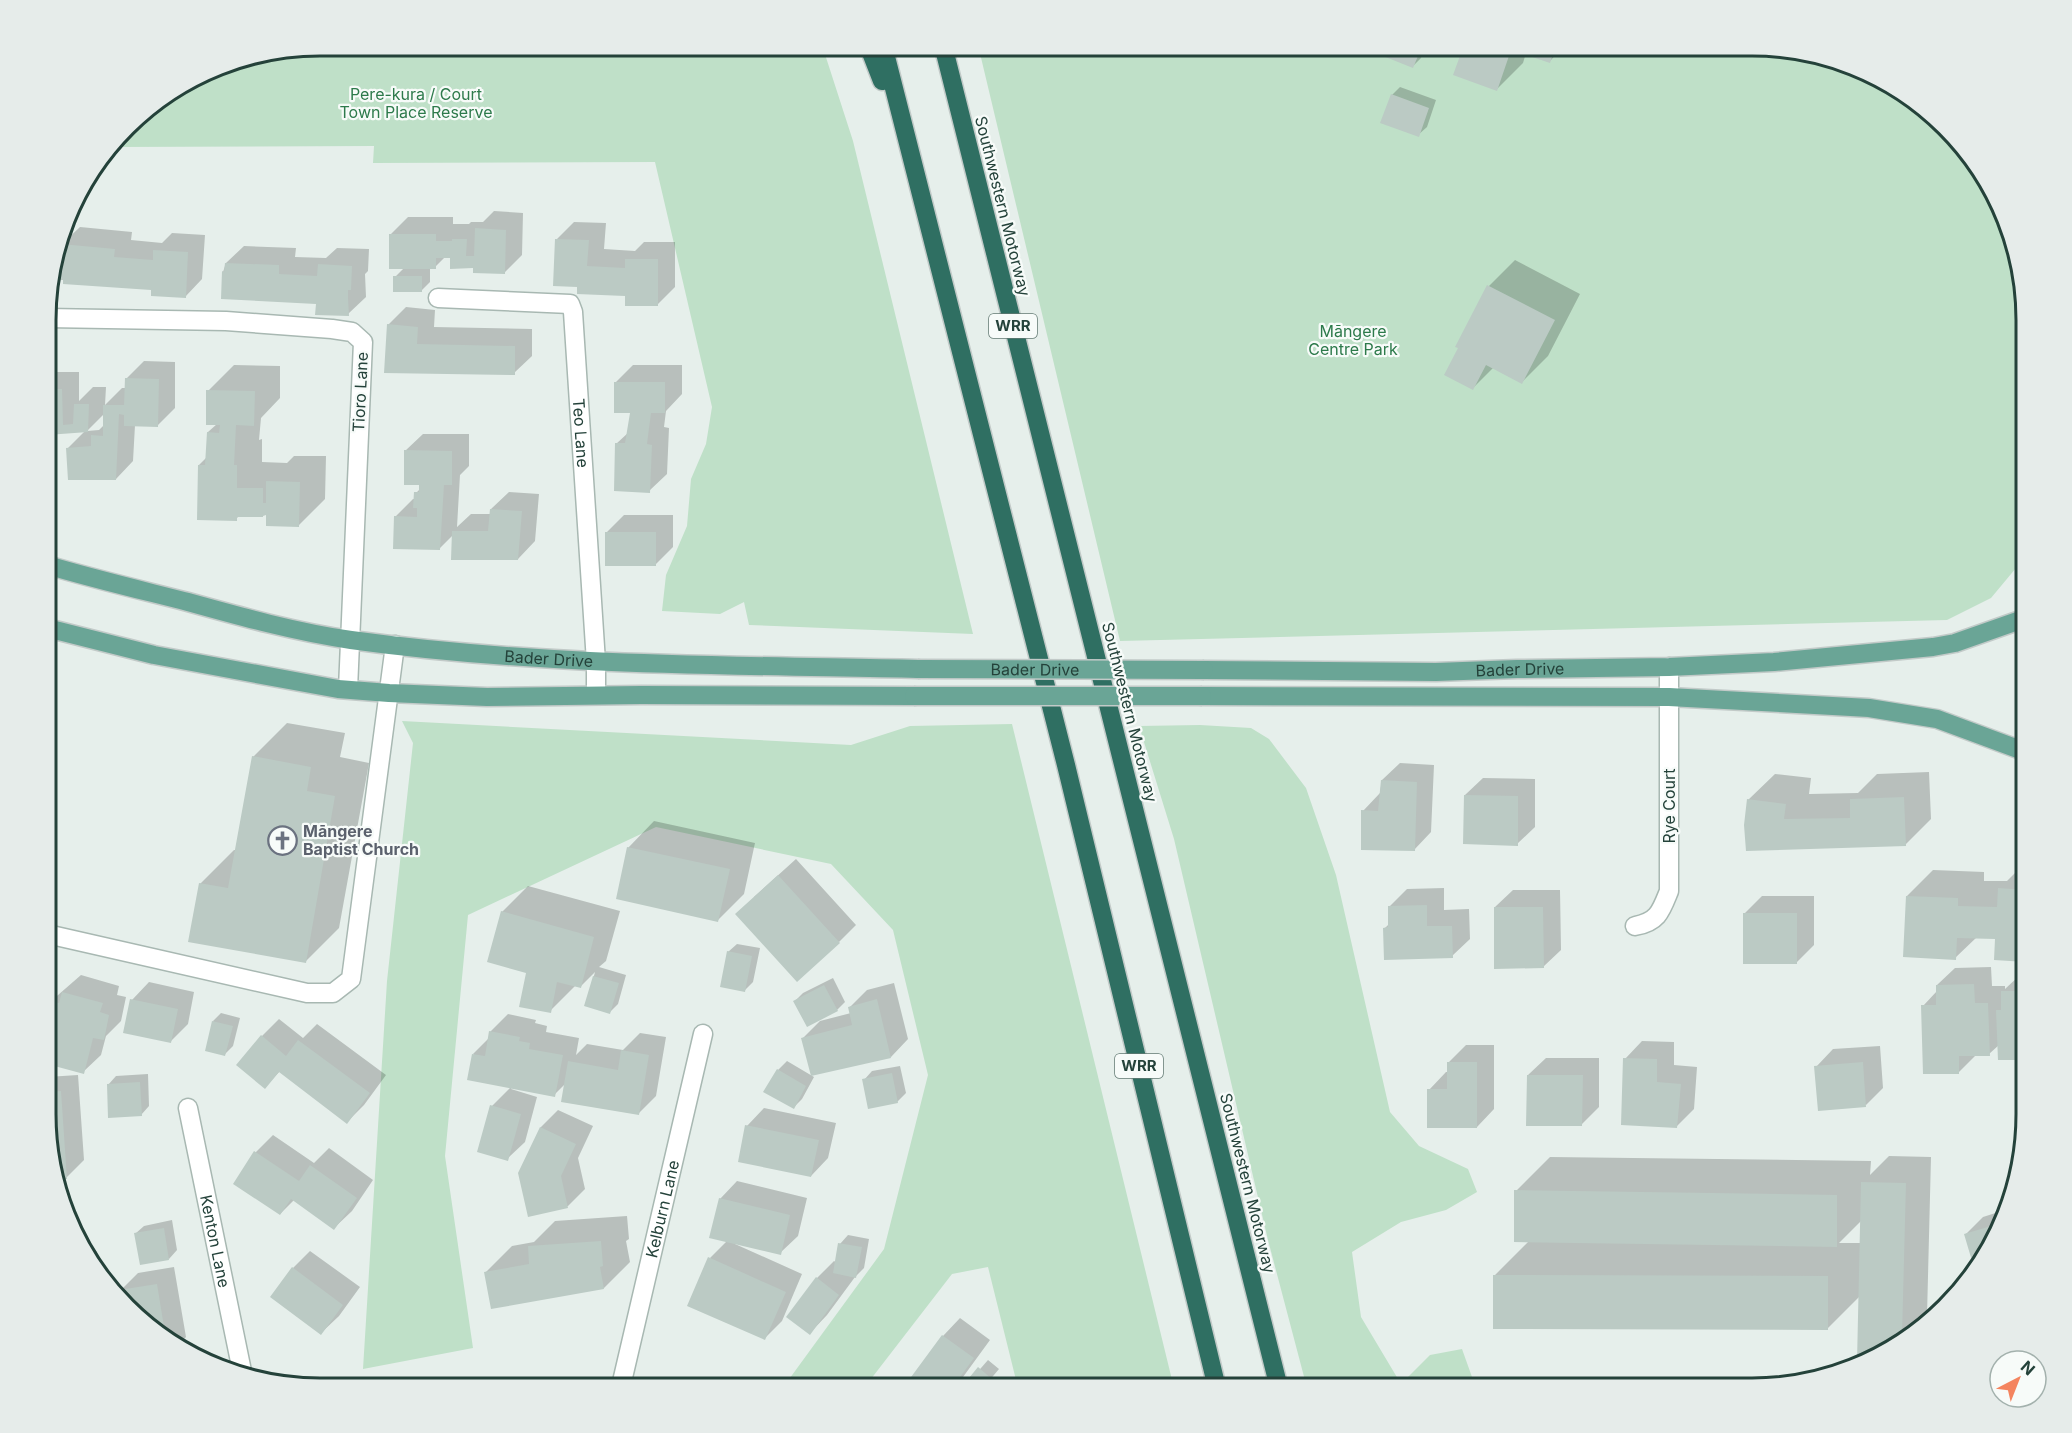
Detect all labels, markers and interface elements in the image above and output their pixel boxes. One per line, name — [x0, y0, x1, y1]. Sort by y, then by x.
park label: Pere-kura / Court Town Place Reserve — [340, 84, 492, 122]
street label: Southwestern Motorway — [971, 114, 1035, 298]
road number: WRR — [989, 314, 1037, 338]
park label: Māngere Centre Park — [1308, 321, 1398, 359]
street label: Tioro Lane — [348, 351, 372, 433]
street label: Teo Lane — [569, 398, 593, 468]
street label: Southwestern Motorway — [1098, 620, 1162, 804]
street label: Bader Drive — [504, 646, 594, 671]
street label: Bader Drive — [1475, 658, 1564, 681]
street label: Bader Drive — [991, 659, 1079, 680]
street label: Rye Court — [1659, 768, 1679, 844]
place label: Māngere Baptist Church — [303, 821, 419, 859]
church icon: Māngere Baptist Church — [266, 824, 298, 856]
road number: WRR — [1115, 1054, 1163, 1078]
street label: Southwestern Motorway — [1216, 1091, 1280, 1275]
street label: Kelburn Lane — [641, 1158, 683, 1260]
street label: Kenton Lane — [196, 1193, 235, 1289]
north arrow — [1988, 1349, 2048, 1409]
text: N — [2017, 1356, 2039, 1379]

